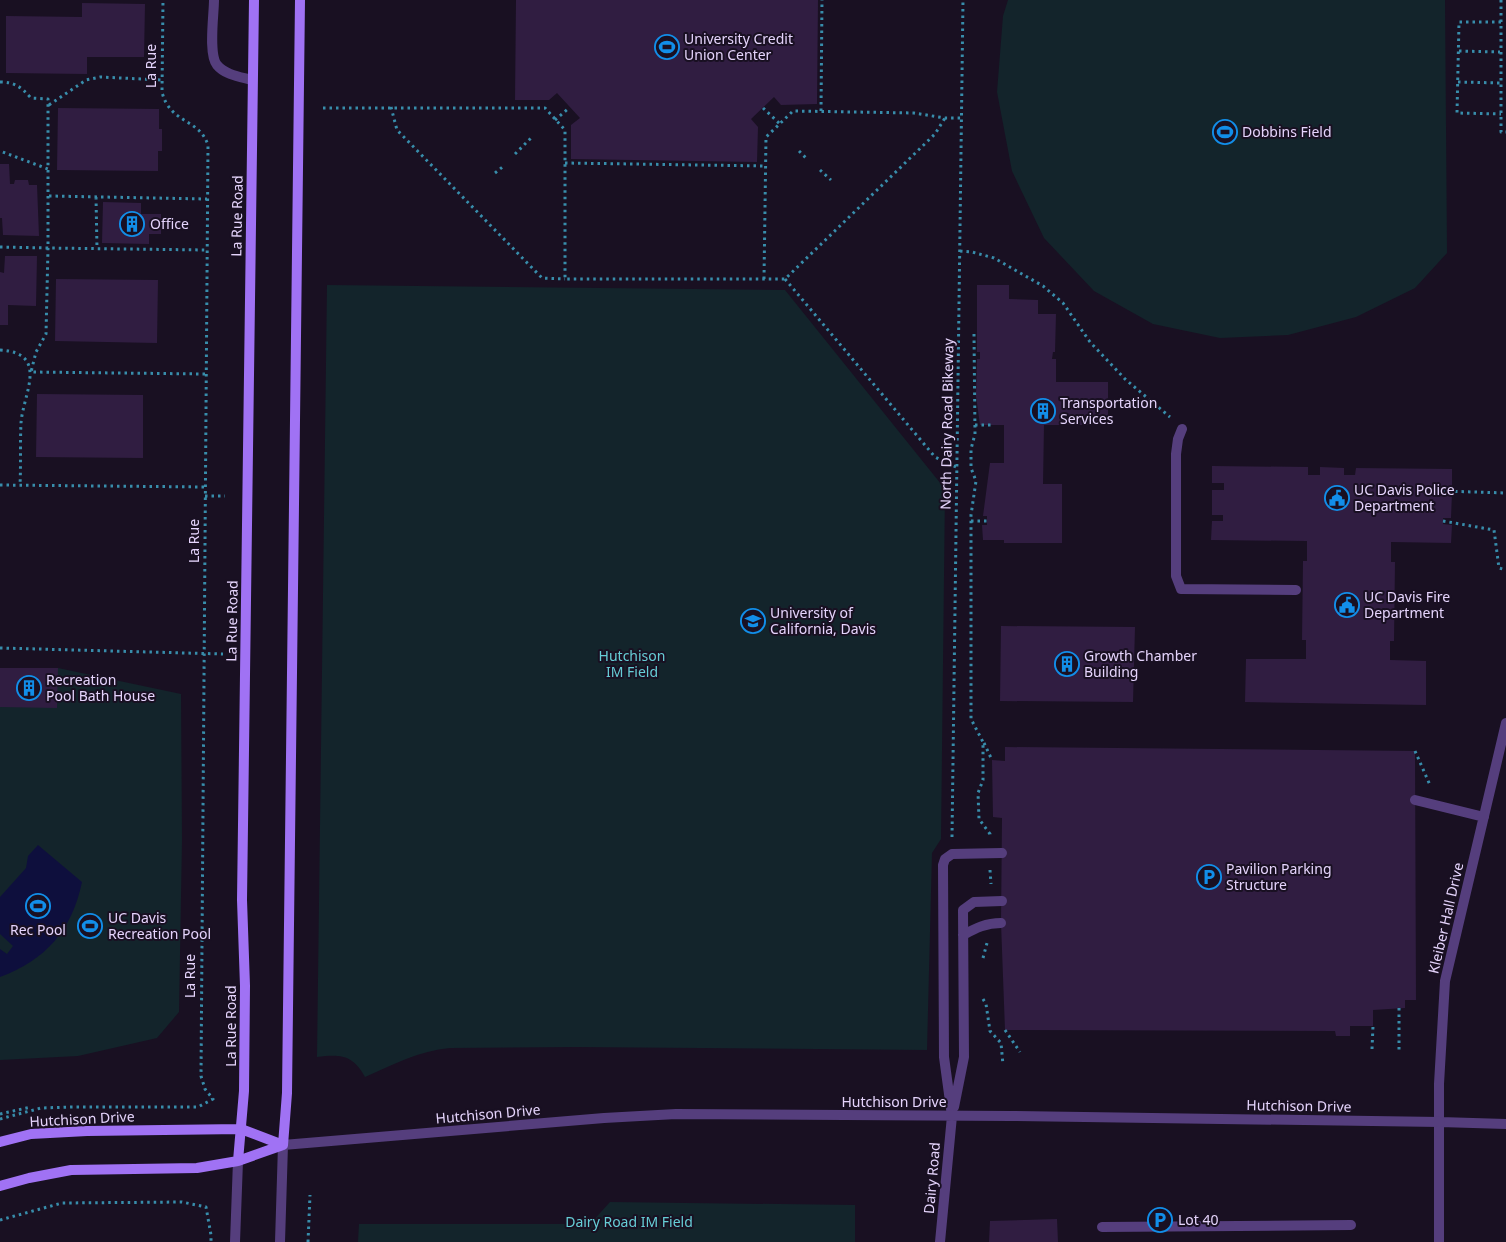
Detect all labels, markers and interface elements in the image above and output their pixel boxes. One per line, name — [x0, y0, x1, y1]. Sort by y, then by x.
place label: University Credit Union Center — [684, 29, 793, 64]
sports icon: University Credit Union Center — [654, 34, 680, 60]
street label: La Rue — [141, 44, 160, 88]
sports icon: Dobbins Field — [1212, 119, 1238, 145]
place label: Dobbins Field — [1242, 122, 1332, 141]
street label: La Rue Road — [226, 175, 247, 257]
building icon: Office — [119, 211, 145, 237]
place label: Office — [150, 214, 189, 233]
street label: North Dairy Road Bikeway — [936, 337, 958, 510]
place label: Transportation Services — [1060, 393, 1157, 428]
building icon: Transportation Services — [1030, 398, 1056, 424]
place label: UC Davis Police Department — [1354, 480, 1455, 515]
public building icon: UC Davis Police Department — [1324, 485, 1350, 511]
street label: La Rue — [184, 519, 203, 563]
street label: La Rue Road — [221, 580, 242, 662]
place label: UC Davis Fire Department — [1364, 587, 1450, 622]
public building icon: UC Davis Fire Department — [1334, 592, 1360, 618]
place label: University of California, Davis — [770, 603, 876, 638]
school or university icon: University of California, Davis — [740, 608, 766, 634]
park label: Hutchison IM Field — [599, 646, 665, 681]
place label: Growth Chamber Building — [1084, 646, 1197, 681]
building icon: Growth Chamber Building — [1054, 651, 1080, 677]
place label: Recreation Pool Bath House — [46, 670, 155, 705]
building icon: Recreation Pool Bath House — [16, 675, 42, 701]
place label: Pavilion Parking Structure — [1226, 859, 1332, 894]
street label: Kleiber Hall Drive — [1423, 860, 1468, 975]
parking icon: Pavilion Parking Structure — [1196, 864, 1222, 890]
sports icon: Rec Pool — [25, 893, 51, 919]
place label: UC Davis Recreation Pool — [108, 908, 211, 943]
sports icon: UC Davis Recreation Pool — [77, 913, 103, 939]
place label: Rec Pool — [10, 920, 66, 939]
street label: La Rue — [180, 954, 199, 998]
street label: La Rue Road — [221, 985, 240, 1067]
street label: Hutchison Drive — [841, 1092, 947, 1111]
street label: Hutchison Drive — [1246, 1095, 1352, 1116]
street label: Hutchison Drive — [435, 1099, 541, 1128]
street label: Hutchison Drive — [29, 1106, 135, 1131]
street label: Dairy Road — [919, 1141, 944, 1215]
parking icon: Lot 40 — [1147, 1207, 1173, 1233]
place label: Lot 40 — [1178, 1210, 1219, 1229]
park label: Dairy Road IM Field — [565, 1212, 693, 1231]

